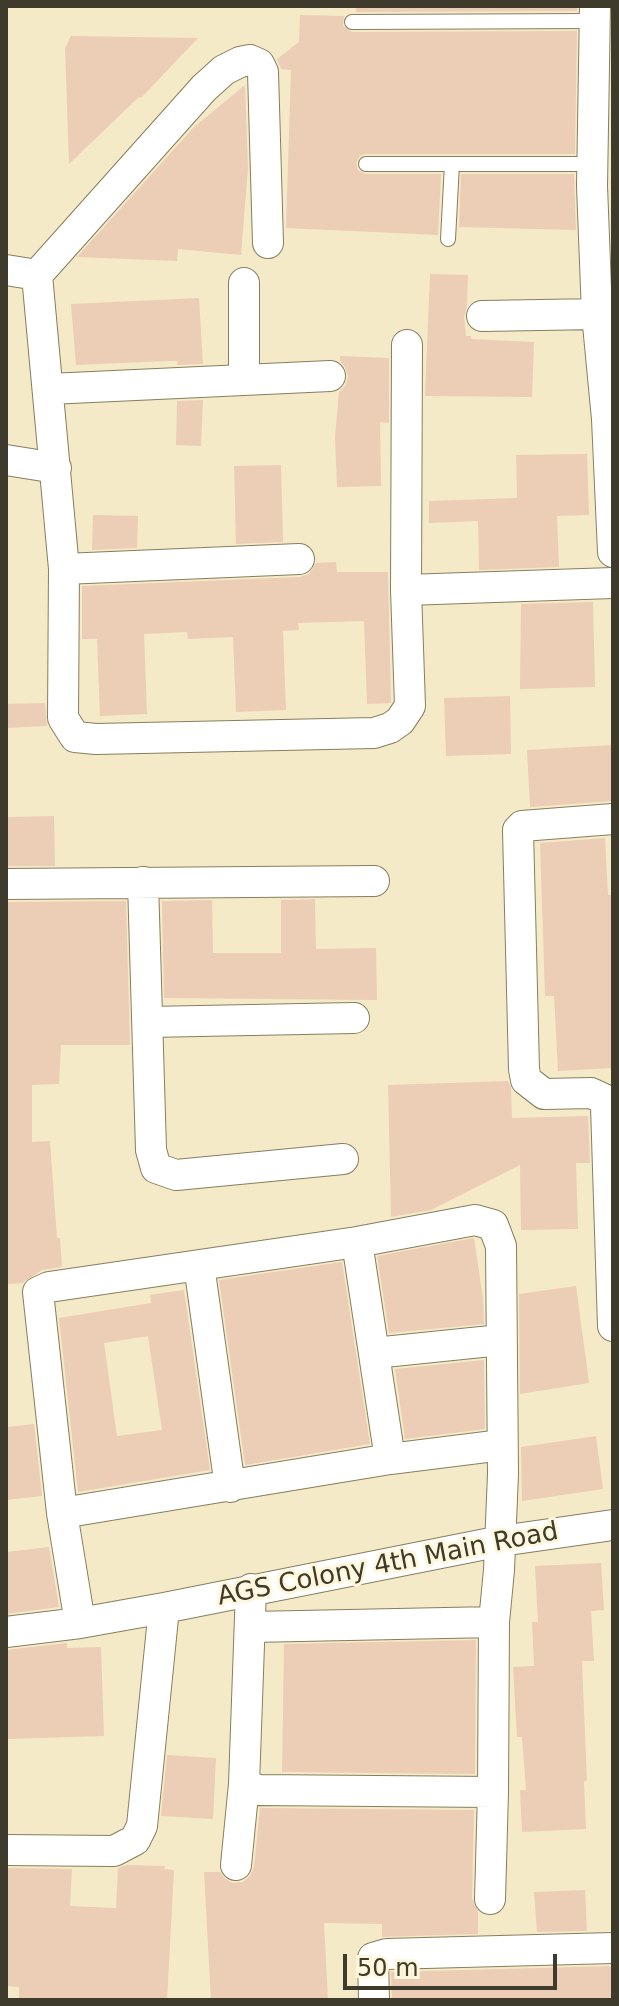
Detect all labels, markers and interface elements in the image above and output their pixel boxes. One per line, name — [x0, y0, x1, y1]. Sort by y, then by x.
street label: AGS Colony 4th Main Road — [215, 1517, 561, 1613]
scale bar — [347, 1938, 561, 1988]
text: 50 m — [357, 1954, 419, 1982]

